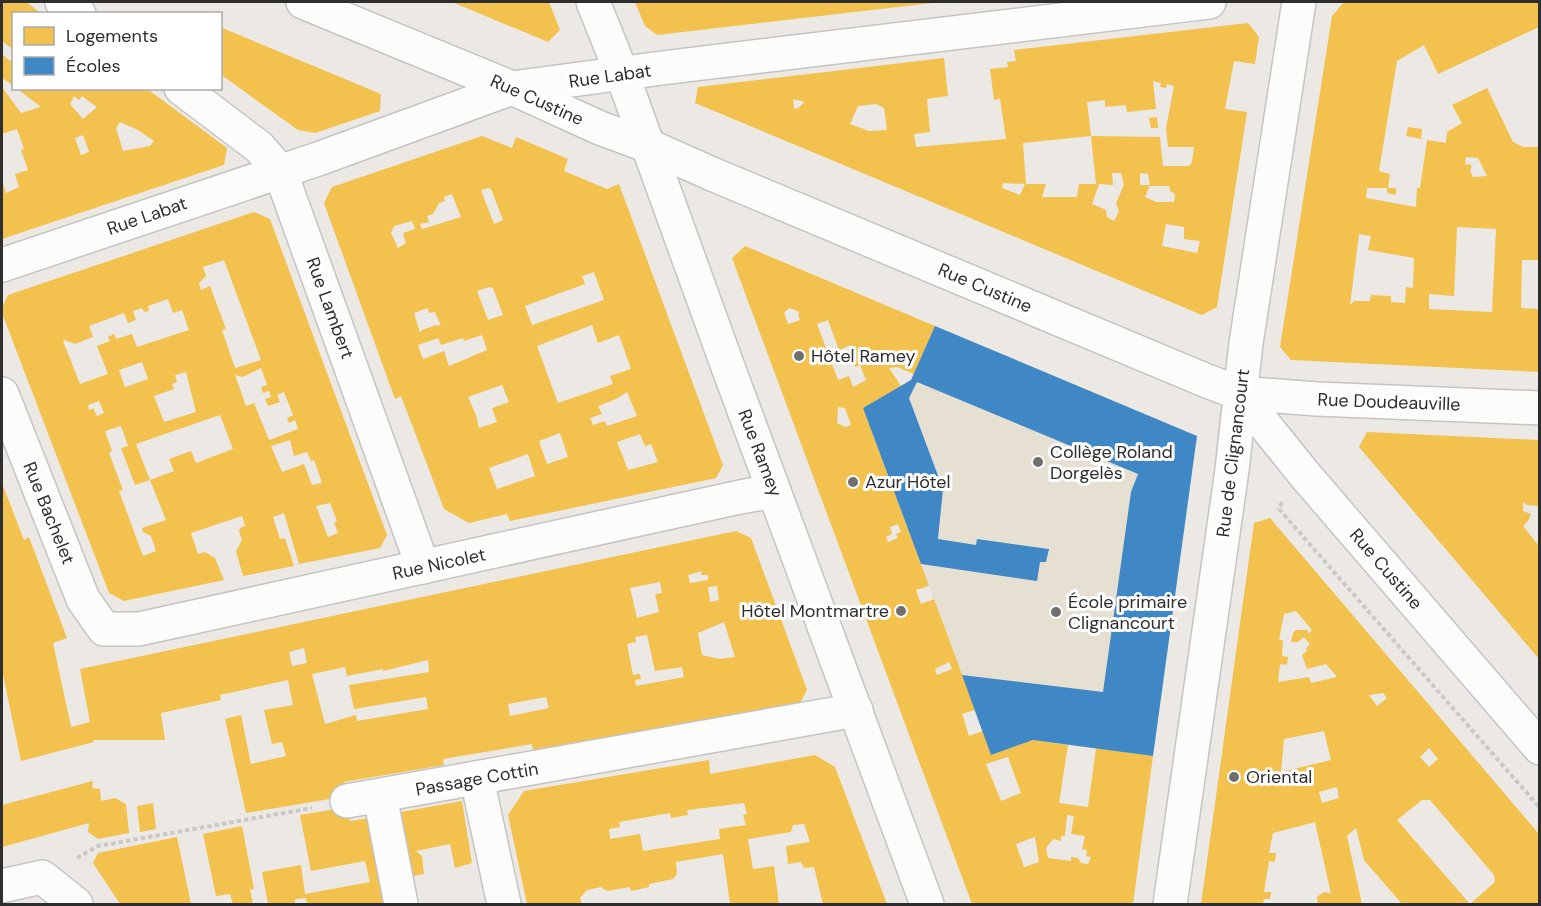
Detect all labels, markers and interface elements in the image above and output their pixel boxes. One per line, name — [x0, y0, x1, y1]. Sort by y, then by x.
legend — [12, 12, 222, 90]
text: Logements — [66, 24, 158, 48]
text: Écoles — [66, 54, 120, 78]
street label: Rue Labat — [567, 58, 653, 94]
street label: Rue Custine — [487, 69, 587, 131]
street label: Rue Labat — [104, 191, 190, 241]
street label: Rue Lambert — [301, 254, 359, 362]
street label: Rue Custine — [934, 257, 1036, 319]
place label: Hôtel Ramey — [811, 344, 916, 368]
marker: Hôtel Ramey — [792, 349, 806, 363]
street label: Rue de Clignancourt — [1211, 368, 1255, 538]
street label: Rue Doudeauville — [1317, 388, 1461, 416]
street label: Rue Ramey — [732, 406, 788, 500]
place label: Collège Roland Dorgelès — [1050, 440, 1173, 485]
marker: Collège Roland Dorgelès — [1031, 455, 1045, 469]
street label: Rue Bachelet — [18, 458, 80, 568]
place label: Azur Hôtel — [865, 470, 951, 494]
marker: Azur Hôtel — [846, 475, 860, 489]
street label: Rue Custine — [1344, 523, 1428, 615]
street label: Rue Nicolet — [390, 542, 488, 586]
place label: École primaire Clignancourt — [1068, 590, 1187, 635]
place label: Hôtel Montmartre — [741, 599, 889, 623]
marker: Hôtel Montmartre — [894, 604, 908, 618]
marker: École primaire Clignancourt — [1049, 605, 1063, 619]
street label: Passage Cottin — [414, 756, 540, 802]
place label: Oriental — [1246, 765, 1312, 789]
marker: Oriental — [1227, 770, 1241, 784]

